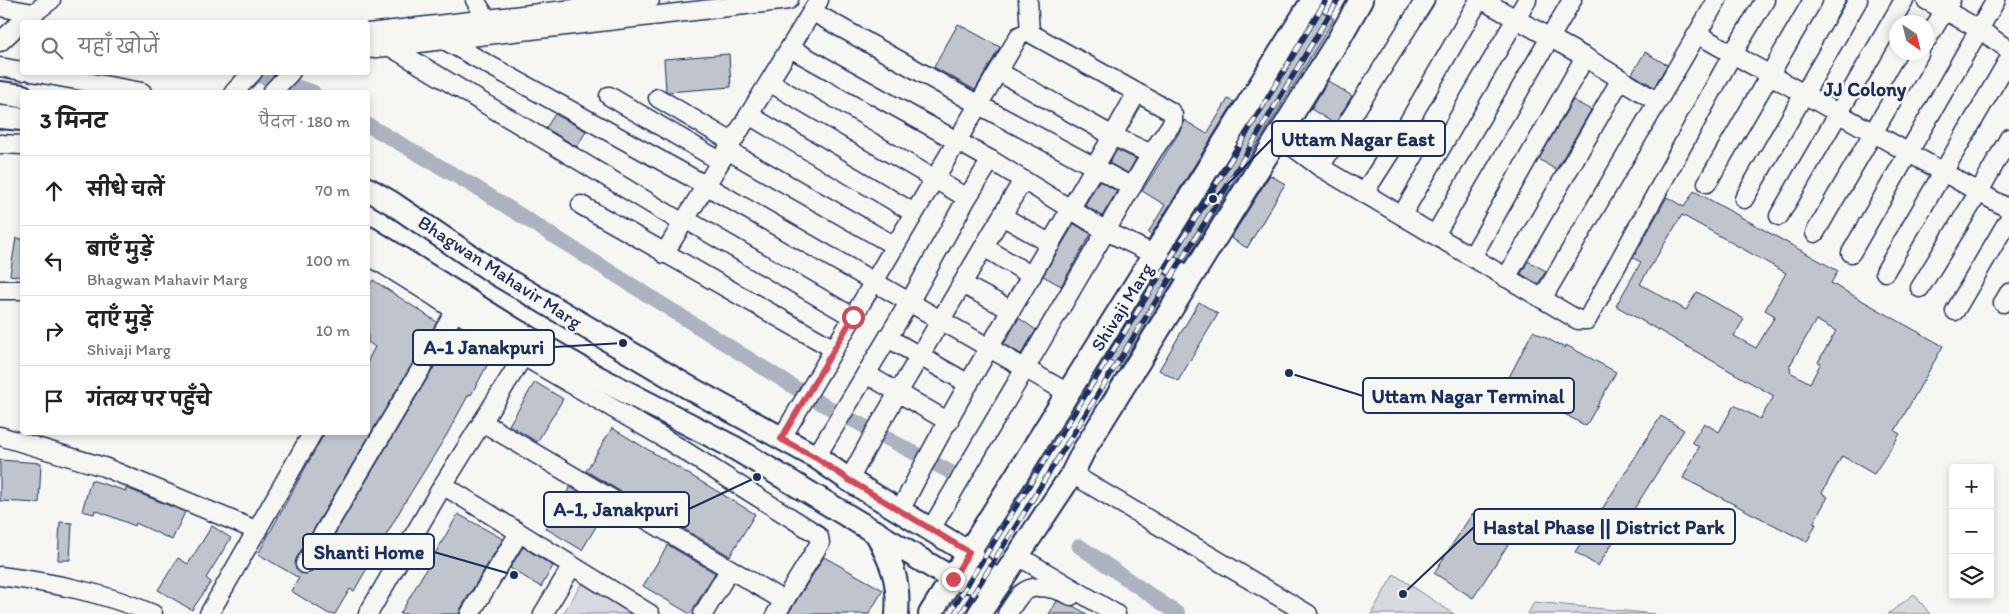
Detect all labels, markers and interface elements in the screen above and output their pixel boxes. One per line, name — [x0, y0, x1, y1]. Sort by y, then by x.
north arrow — [1889, 15, 1934, 60]
search box — [20, 20, 370, 75]
icon: search — [38, 34, 66, 62]
text: यहाँ खोजें — [78, 35, 159, 58]
district label: JJ Colony — [1823, 77, 1907, 102]
text: 3 मिनट — [40, 108, 107, 133]
text: पैदल · 180 m — [259, 112, 350, 131]
callout: Uttam Nagar East — [1272, 121, 1445, 156]
text: Uttam Nagar East — [1281, 127, 1435, 152]
icon: ahead — [40, 177, 68, 205]
text: सीधे चलें — [87, 178, 164, 201]
text: 70 m — [315, 181, 350, 200]
street label: Bhagwan Mahavir Marg — [414, 210, 587, 334]
text: बाएँ मुड़ें — [87, 238, 153, 261]
icon: left — [40, 247, 68, 275]
text: 100 m — [306, 251, 350, 270]
street label: Shivaji Marg — [1086, 258, 1158, 355]
text: Bhagwan Mahavir Marg — [87, 270, 248, 289]
route start — [842, 306, 865, 329]
text: दाएँ मुड़ें — [87, 308, 153, 331]
icon: right — [40, 317, 68, 345]
text: 10 m — [316, 321, 350, 340]
callout: A-1 Janakpuri — [413, 330, 554, 365]
text: A-1 Janakpuri — [423, 335, 544, 360]
text: Shivaji Marg — [87, 340, 171, 359]
callout: Uttam Nagar Terminal — [1363, 378, 1574, 413]
text: Uttam Nagar Terminal — [1372, 384, 1565, 409]
icon: arrive — [40, 387, 68, 415]
text: गंतव्य पर पहुँचे — [87, 388, 211, 411]
map controls — [1949, 464, 1994, 599]
button: + — [1949, 464, 1994, 509]
callout: A-1, Janakpuri — [544, 492, 689, 527]
text: A-1, Janakpuri — [552, 497, 679, 522]
callout: Hastal Phase || District Park — [1474, 509, 1735, 544]
button: − — [1949, 509, 1994, 554]
text: Hastal Phase || District Park — [1483, 515, 1725, 540]
callout: Shanti Home — [303, 534, 434, 569]
text: Shanti Home — [314, 540, 425, 564]
button: layers — [1949, 554, 1994, 599]
route end — [942, 568, 965, 591]

